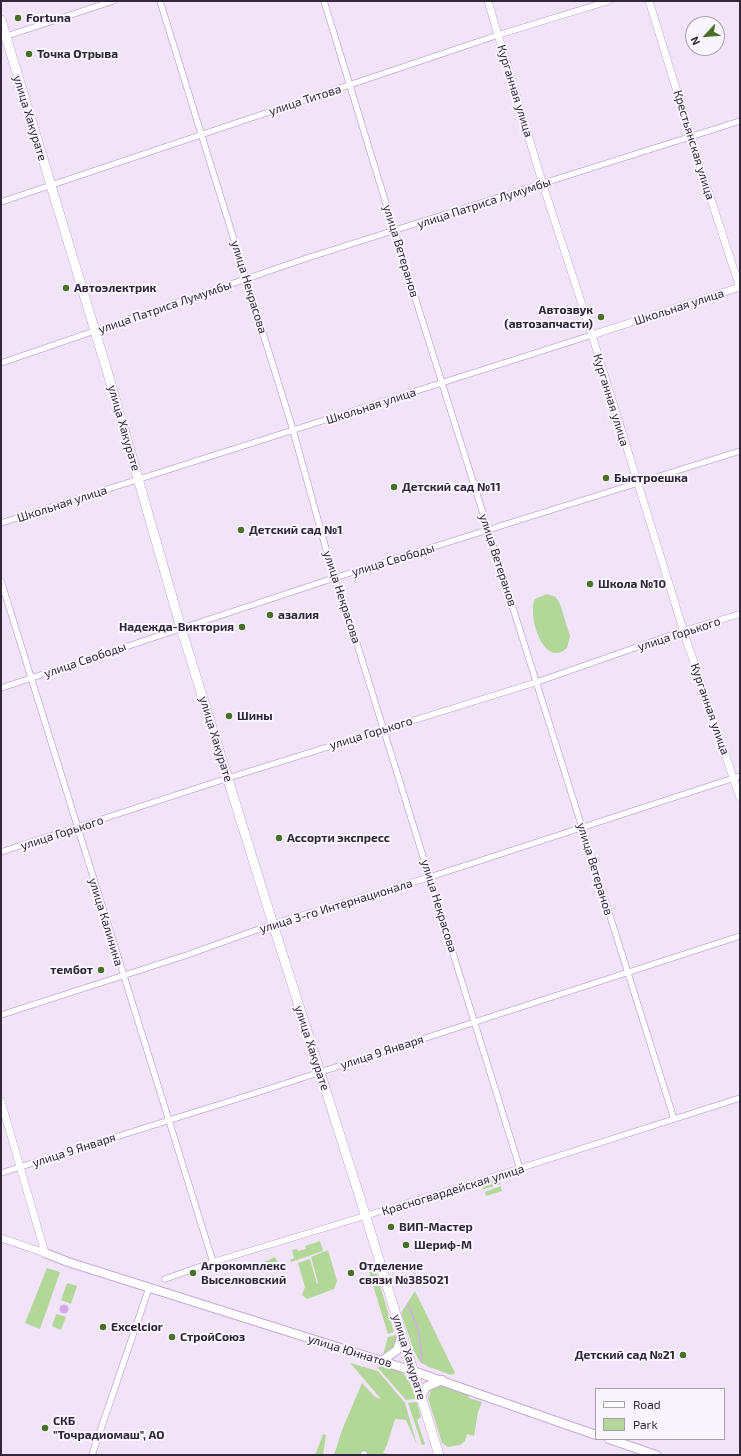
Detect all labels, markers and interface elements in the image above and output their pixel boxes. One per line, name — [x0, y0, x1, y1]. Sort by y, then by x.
place label: Fortuna — [26, 11, 71, 25]
marker: Fortuna — [13, 13, 23, 23]
north arrow — [685, 16, 725, 56]
text: N — [687, 35, 702, 47]
street label: Курганная улица — [494, 43, 536, 139]
place label: Точка Отрыва — [37, 47, 118, 61]
marker: Точка Отрыва — [24, 49, 34, 59]
street label: улица Хакурате — [10, 73, 50, 163]
street label: улица Титова — [267, 82, 343, 118]
street label: Крестьянская улица — [670, 88, 718, 202]
street label: улица Патриса Лумумбы — [415, 175, 553, 231]
street label: улица Ветеранов — [380, 203, 422, 299]
street label: улица Некрасова — [228, 239, 270, 335]
street label: улица Патриса Лумумбы — [96, 277, 234, 337]
place label: Автоэлектрик — [74, 281, 156, 295]
marker: Автоэлектрик — [61, 283, 71, 293]
street label: Школьная улица — [632, 286, 726, 328]
place label: Автозвук (автозапчасти) — [504, 303, 593, 331]
marker: Автозвук (автозапчасти) — [596, 312, 606, 322]
street label: Курганная улица — [590, 352, 632, 448]
street label: улица Хакурате — [105, 383, 143, 473]
street label: Школьная улица — [324, 385, 418, 427]
place label: Быстроешка — [614, 471, 688, 485]
marker: Быстроешка — [601, 473, 611, 483]
place label: Детский сад №11 — [402, 480, 501, 494]
marker: Детский сад №11 — [389, 482, 399, 492]
street label: Школьная улица — [15, 483, 109, 525]
street label: улица Ветеранов — [476, 512, 520, 608]
place label: Детский сад №1 — [249, 523, 342, 537]
marker: Детский сад №1 — [236, 525, 246, 535]
street label: улица Свободы — [350, 541, 436, 579]
street label: улица Некрасова — [320, 549, 364, 645]
place label: Школа №10 — [598, 577, 666, 591]
marker: Школа №10 — [585, 579, 595, 589]
place label: азалия — [278, 608, 319, 622]
marker: азалия — [265, 610, 275, 620]
street label: улица Горького — [636, 614, 722, 654]
place label: Надежда-Виктория — [119, 620, 234, 634]
marker: Надежда-Виктория — [237, 622, 247, 632]
street label: улица Свободы — [42, 639, 128, 681]
street label: Курганная улица — [688, 661, 732, 757]
street label: улица Хакурате — [196, 694, 236, 784]
place label: Шины — [237, 709, 273, 723]
marker: Шины — [224, 711, 234, 721]
street label: улица Горького — [328, 714, 414, 752]
street label: улица Горького — [19, 813, 105, 853]
street label: улица Ветеранов — [574, 821, 616, 917]
place label: Ассорти экспресс — [287, 831, 390, 845]
marker: Ассорти экспресс — [274, 833, 284, 843]
street label: улица Некрасова — [418, 858, 460, 954]
street label: улица Калинина — [86, 876, 126, 968]
street label: улица 3-го Интернационала — [258, 876, 414, 936]
place label: тембот — [50, 963, 93, 977]
marker: тембот — [96, 965, 106, 975]
street label: улица Хакурате — [291, 1004, 333, 1092]
street label: улица 9 Января — [338, 1032, 426, 1072]
street label: улица 9 Января — [30, 1130, 118, 1170]
street label: Красногвардейская улица — [380, 1161, 526, 1219]
place label: ВИП-Мастер — [399, 1220, 473, 1234]
marker: ВИП-Мастер — [386, 1222, 396, 1232]
place label: Шериф-М — [414, 1238, 472, 1252]
marker: Шериф-М — [401, 1240, 411, 1250]
place label: Агрокомплекс Выселковский — [201, 1259, 286, 1287]
place label: Отделение связи №385021 — [359, 1259, 449, 1287]
marker: Агрокомплекс Выселковский — [188, 1268, 198, 1278]
marker: Отделение связи №385021 — [346, 1268, 356, 1278]
street label: улица Хакурате — [389, 1312, 429, 1402]
place label: Excelcior — [111, 1320, 163, 1334]
marker: Excelcior — [98, 1322, 108, 1332]
place label: СтройСоюз — [180, 1330, 245, 1344]
street label: улица Юннатов — [306, 1331, 394, 1371]
marker: СтройСоюз — [167, 1332, 177, 1342]
place label: Детский сад №21 — [575, 1348, 675, 1362]
marker: Детский сад №21 — [678, 1350, 688, 1360]
legend — [595, 1388, 725, 1440]
text: Road — [633, 1397, 661, 1411]
place label: СКБ "Точрадиомаш", АО — [53, 1414, 165, 1442]
text: Park — [633, 1417, 658, 1431]
marker: СКБ "Точрадиомаш", АО — [40, 1423, 50, 1433]

